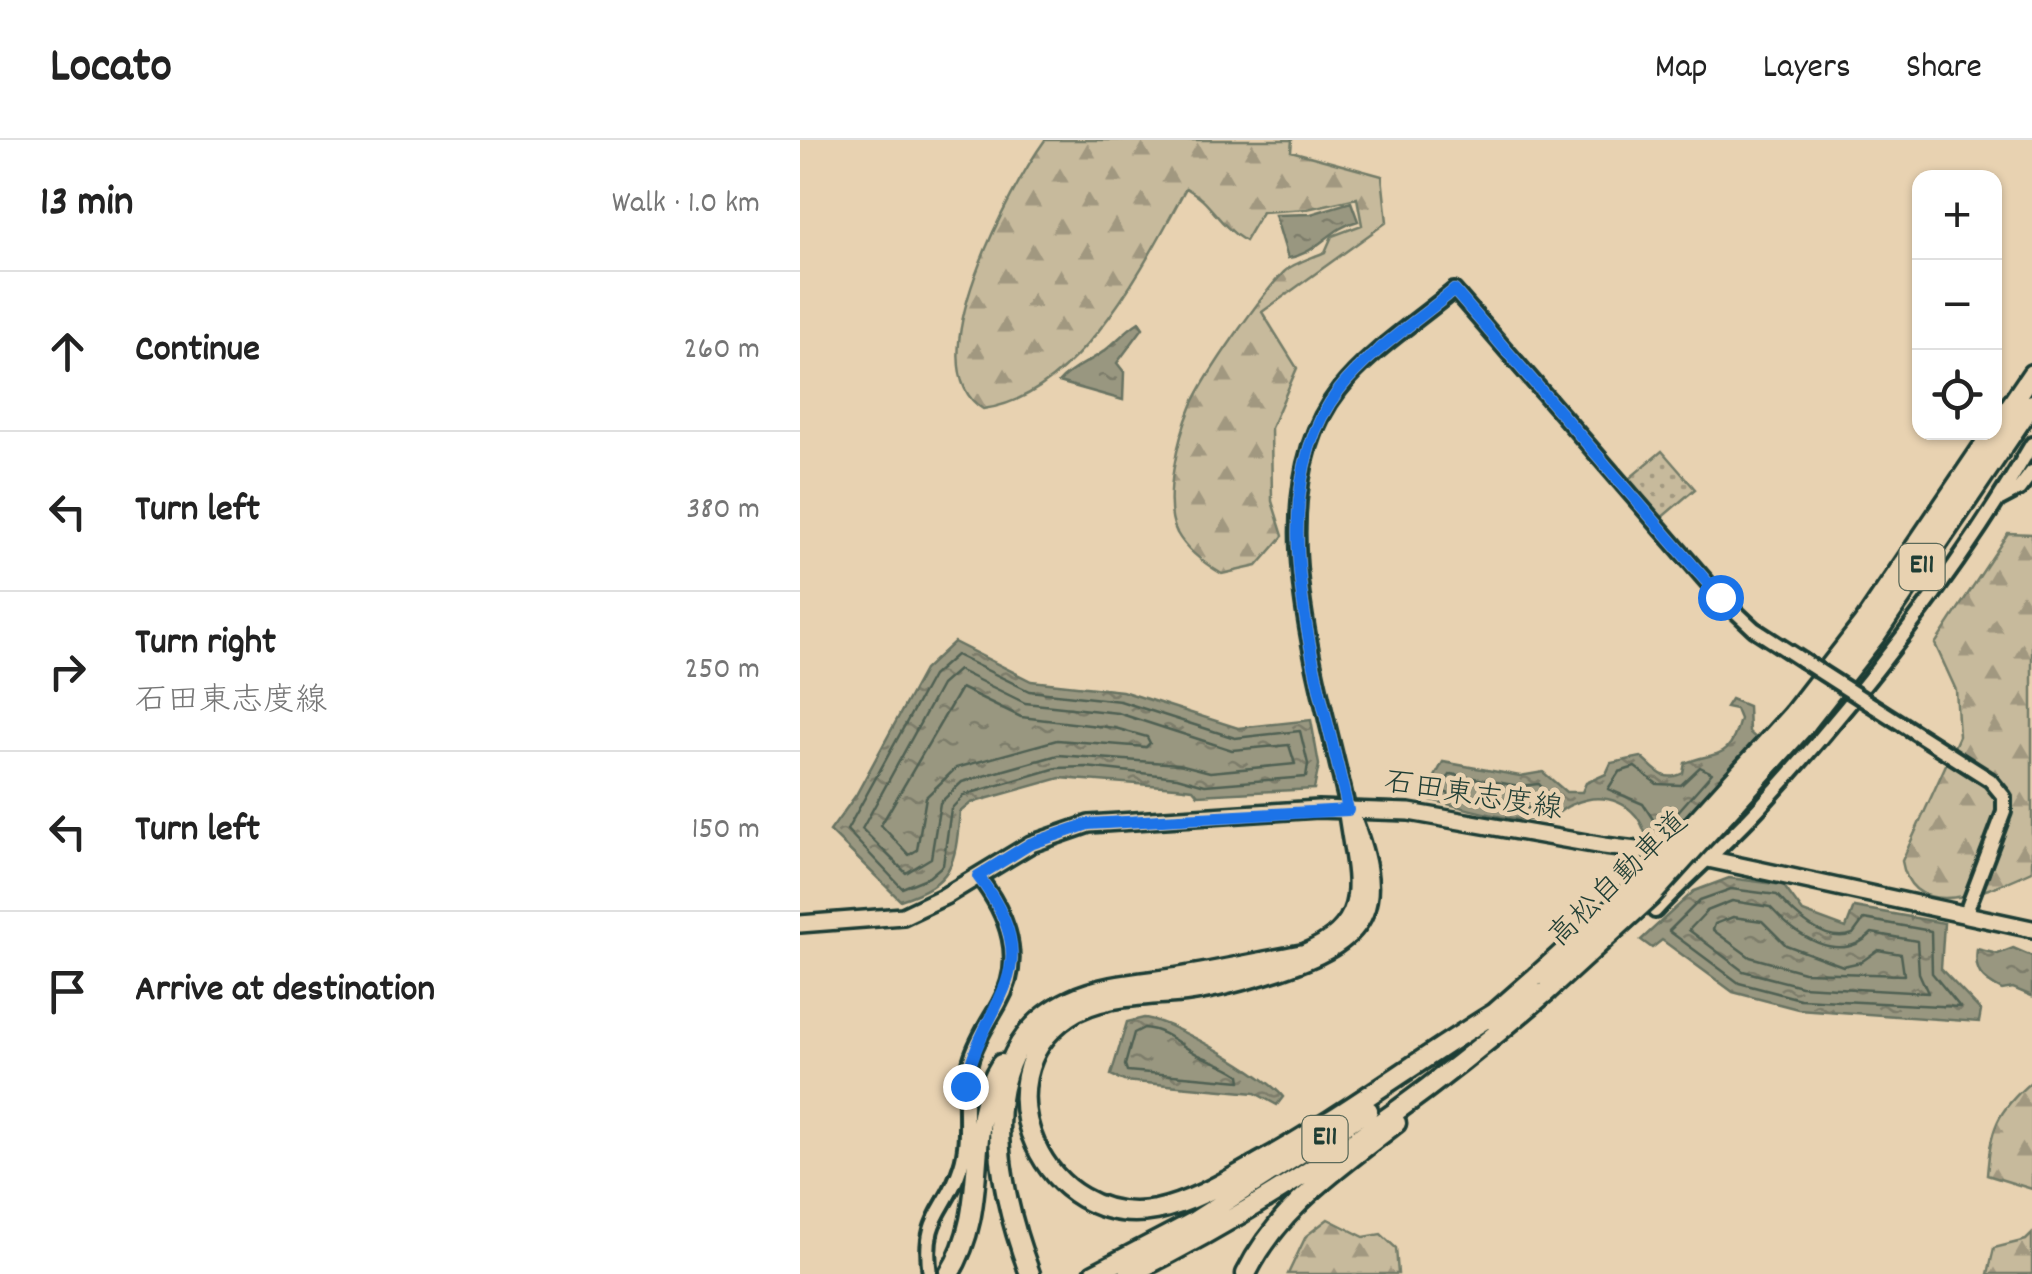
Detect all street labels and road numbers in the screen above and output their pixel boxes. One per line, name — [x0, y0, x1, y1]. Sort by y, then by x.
road number: E11 — [1900, 544, 1944, 590]
street label: 石田東志度線 — [1381, 763, 1565, 833]
street label: 高松自動車道 — [1540, 803, 1700, 959]
road number: E11 — [1302, 1116, 1348, 1162]

